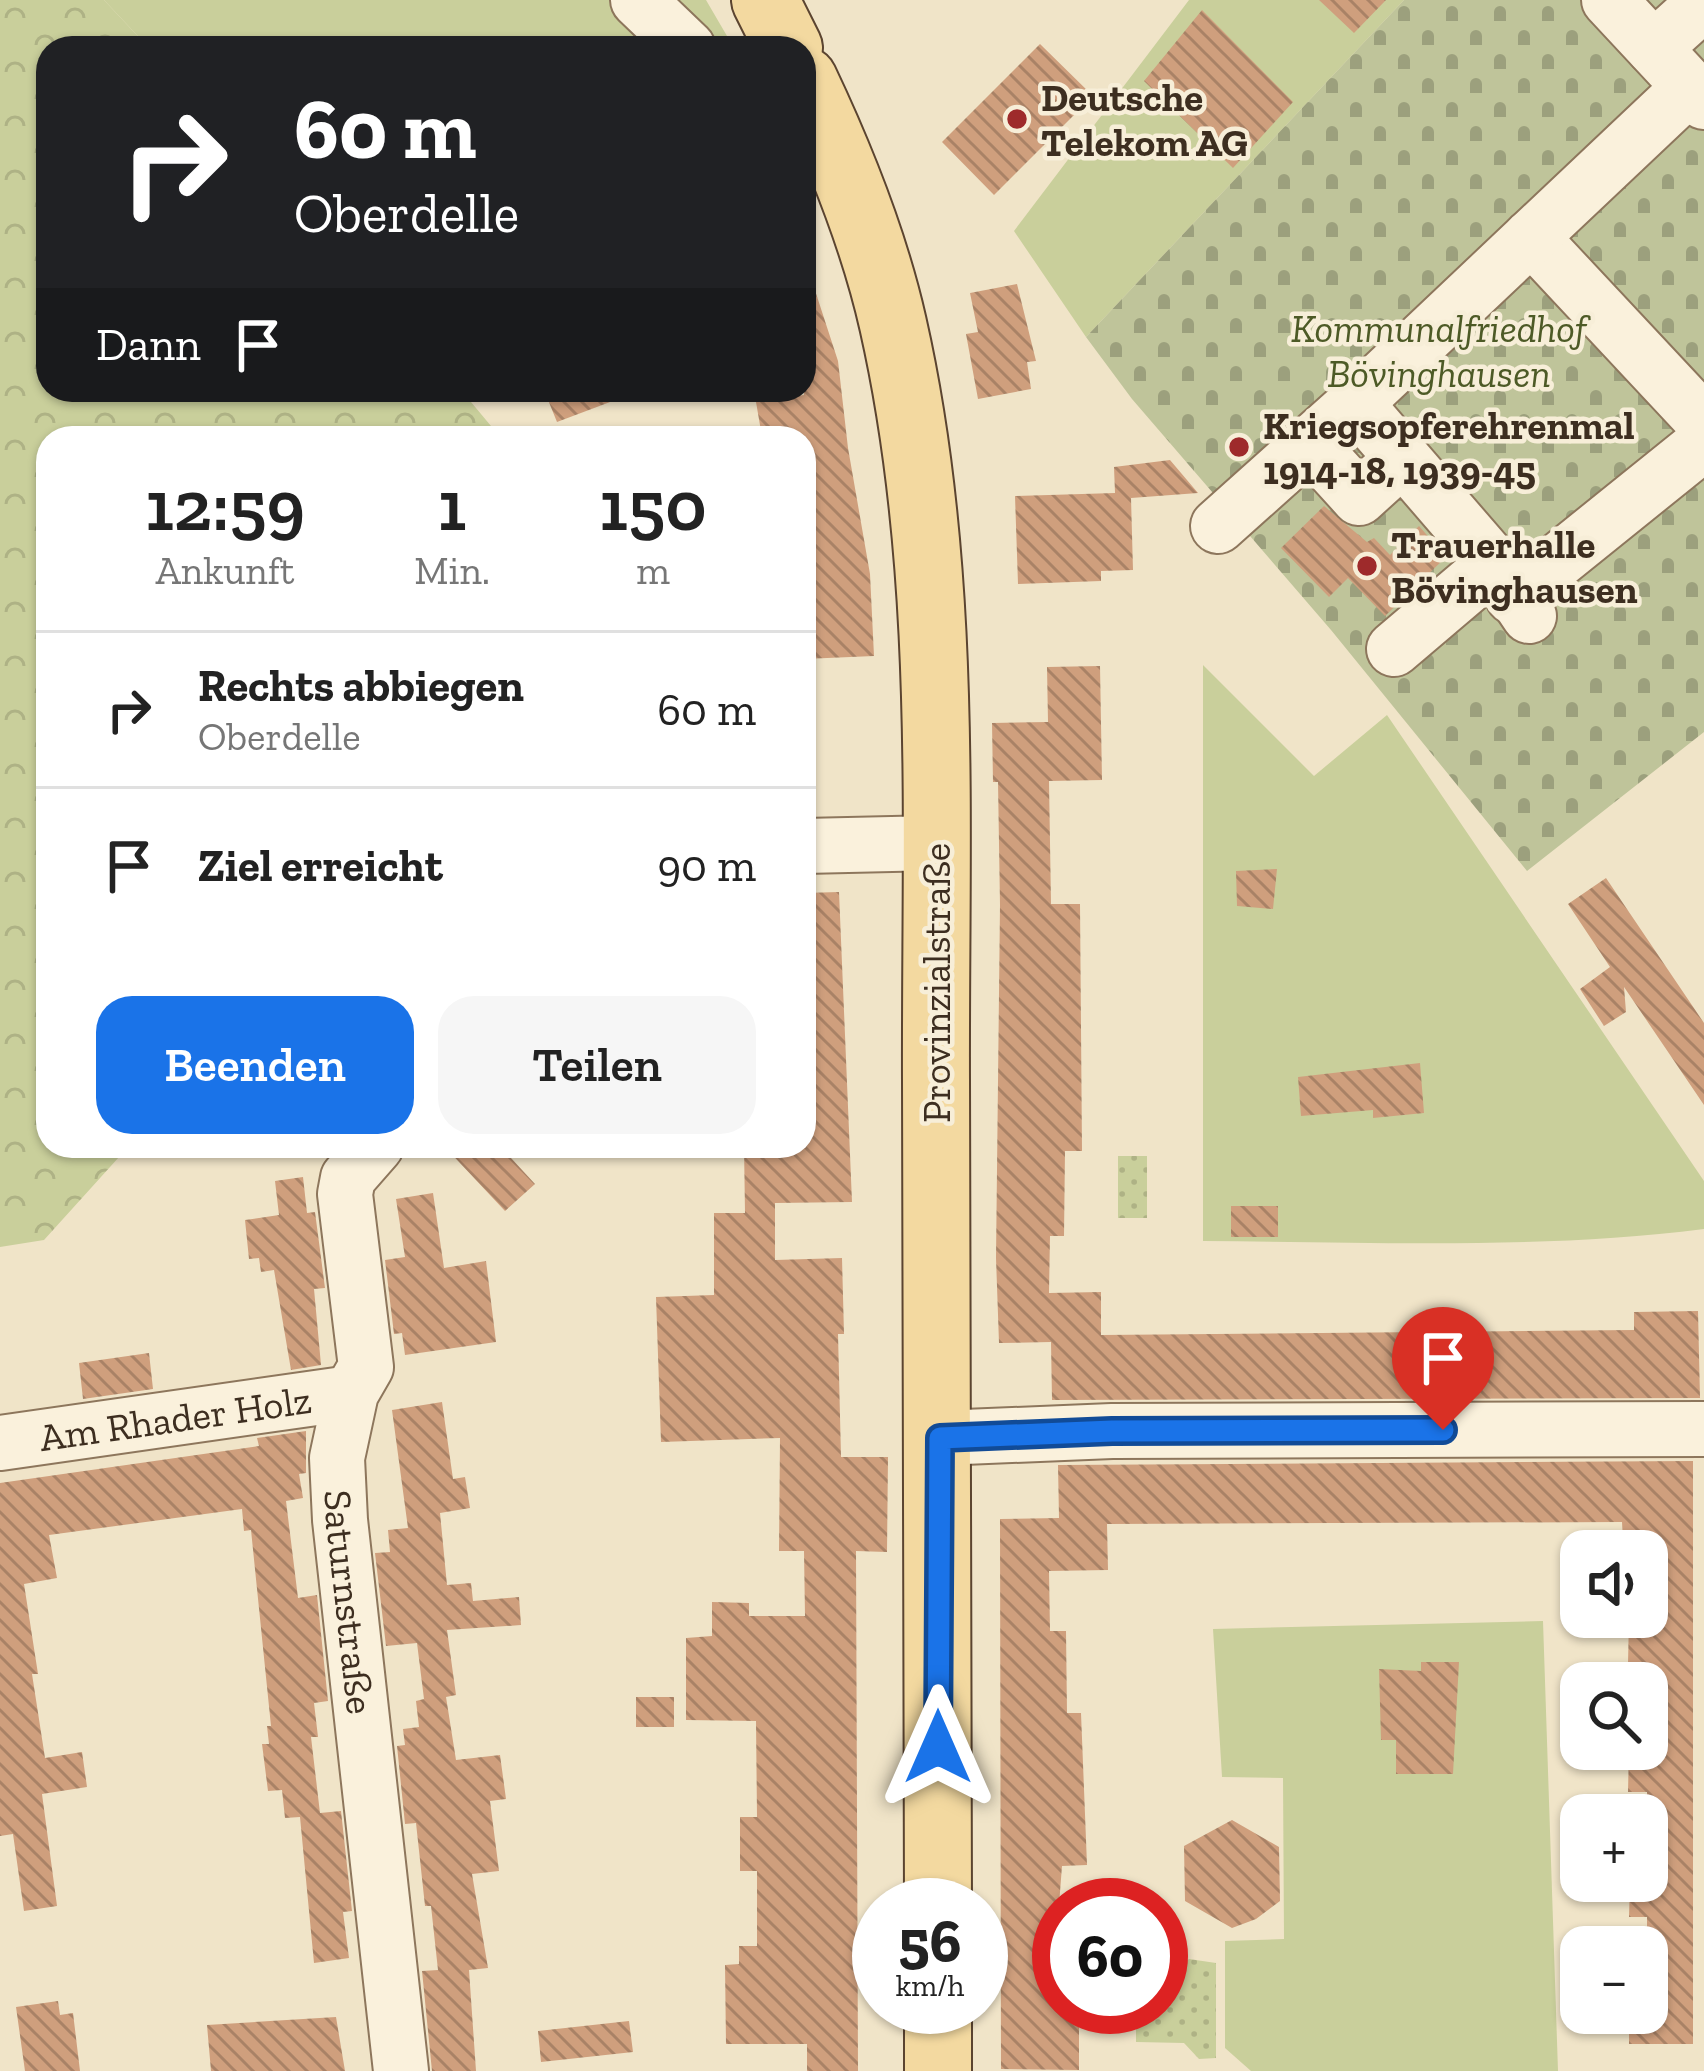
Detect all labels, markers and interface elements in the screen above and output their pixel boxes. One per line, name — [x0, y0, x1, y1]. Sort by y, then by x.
place label: Deutsche Telekom AG — [1041, 74, 1248, 166]
text: 60 m — [294, 79, 477, 180]
icon: right — [96, 84, 252, 240]
marker: Deutsche Telekom AG — [1004, 106, 1030, 132]
text: Oberdelle — [294, 181, 519, 246]
park label: Kommunalfriedhof Bövinghausen — [1291, 305, 1591, 397]
icon: arrive — [225, 312, 291, 378]
text: Dann — [96, 318, 201, 372]
place label: Kriegsopferehrenmal 1914-18, 1939-45 — [1263, 402, 1635, 494]
marker: Kriegsopferehrenmal 1914-18, 1939-45 — [1226, 434, 1252, 460]
text: 12:59 — [145, 462, 305, 548]
text: 1 — [438, 462, 466, 548]
text: 150 — [599, 462, 707, 548]
place label: Trauerhalle Bövinghausen — [1391, 521, 1638, 613]
text: Ankunft — [156, 547, 295, 594]
text: Min. — [414, 547, 490, 594]
text: m — [636, 547, 670, 594]
marker: Trauerhalle Bövinghausen — [1354, 553, 1380, 579]
text: Rechts abbiegen — [198, 659, 524, 713]
icon: right — [96, 677, 162, 743]
text: 60 m — [657, 683, 756, 737]
text: Oberdelle — [198, 713, 361, 760]
icon: arrive — [96, 833, 162, 899]
text: Ziel erreicht — [198, 839, 443, 893]
text: 90 m — [657, 839, 756, 893]
street label: Provinzialstraße — [913, 843, 960, 1123]
button: Beenden — [96, 996, 414, 1134]
button: Teilen — [438, 996, 756, 1134]
pin — [1392, 1307, 1494, 1430]
icon: arrive — [1410, 1325, 1476, 1391]
street label: Am Rhader Holz — [36, 1375, 314, 1461]
street label: Saturnstraße — [315, 1489, 385, 1716]
map controls — [1560, 1530, 1668, 2034]
button: sound — [1560, 1530, 1668, 1638]
button: search — [1560, 1662, 1668, 1770]
position arrow — [875, 1684, 1001, 1810]
button: + — [1560, 1794, 1668, 1902]
speed limit sign: 60 — [1032, 1878, 1188, 2034]
text: 56 — [898, 1905, 962, 1977]
button: − — [1560, 1926, 1668, 2034]
text: km/h — [896, 1968, 964, 2004]

